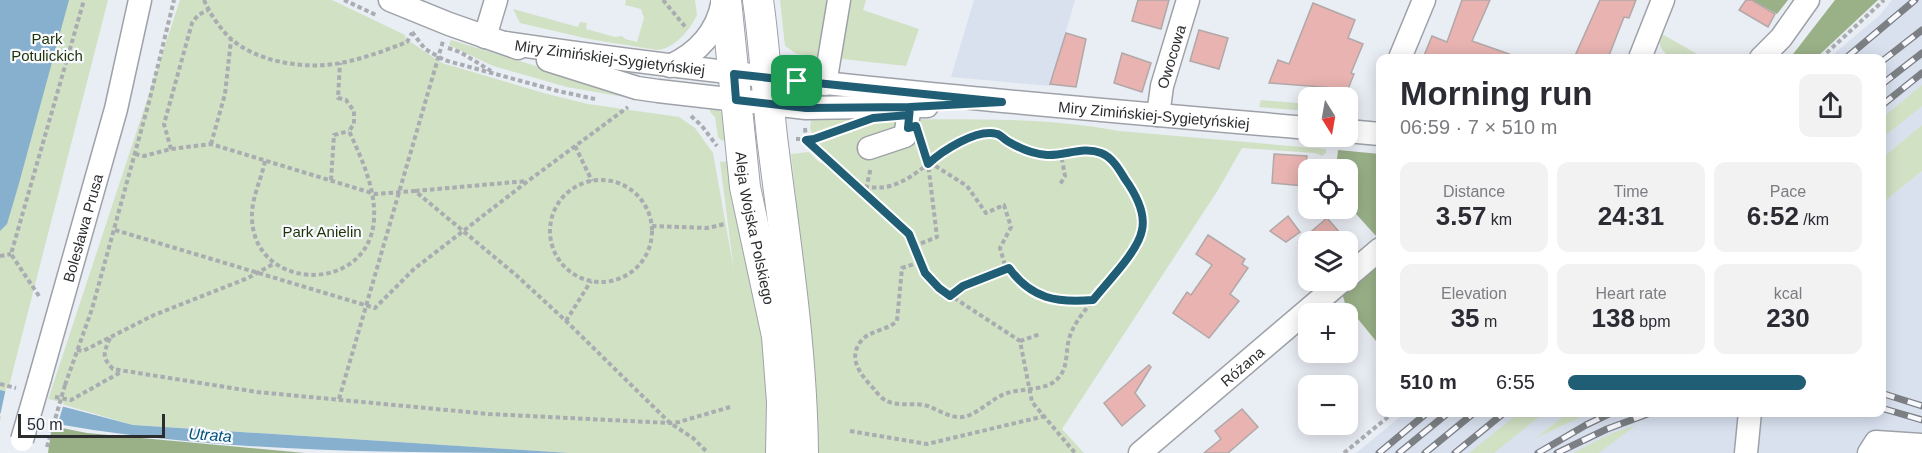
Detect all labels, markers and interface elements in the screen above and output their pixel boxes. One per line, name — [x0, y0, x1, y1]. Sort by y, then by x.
street label: Owocowa — [1153, 22, 1189, 91]
park label: Park Potulickich — [11, 30, 83, 64]
street label: Miry Zimińskiej-Sygietyńskiej — [514, 36, 706, 78]
pin — [771, 55, 822, 106]
icon: arrive — [780, 64, 813, 97]
button: share — [1799, 74, 1862, 137]
text: Morning run — [1400, 75, 1592, 112]
north arrow — [1298, 87, 1358, 147]
map controls — [1298, 87, 1358, 435]
street label: Miry Zimińskiej-Sygietyńskiej — [1058, 98, 1250, 131]
text: 06:59 · 7 × 510 m — [1400, 116, 1557, 138]
street label: Aleja Wojska Polskiego — [733, 150, 778, 306]
button: locate — [1298, 159, 1358, 219]
street label: Bolesława Prusa — [59, 171, 106, 284]
text: Distance — [1443, 183, 1505, 200]
text: Time — [1614, 183, 1648, 200]
text: Pace — [1770, 183, 1806, 200]
text: 3.57 — [1436, 201, 1486, 231]
text: 24:31 — [1598, 201, 1664, 231]
text: 6:52 — [1747, 201, 1799, 231]
text: km — [1486, 211, 1512, 228]
text: /km — [1799, 211, 1829, 228]
park label: Park Anielin — [282, 223, 362, 240]
button: layers — [1298, 231, 1358, 291]
text: Elevation — [1441, 285, 1507, 302]
text: Heart rate — [1595, 285, 1667, 302]
text: kcal — [1774, 285, 1802, 302]
button: + — [1298, 303, 1358, 363]
text: 35 — [1451, 303, 1480, 333]
text: 138 — [1592, 303, 1635, 333]
text: 230 — [1766, 303, 1810, 333]
text: m — [1480, 313, 1497, 330]
text: bpm — [1635, 313, 1670, 330]
street label: Różana — [1217, 342, 1268, 389]
text: 510 m — [1400, 371, 1457, 393]
text: 6:55 — [1496, 371, 1535, 393]
button: − — [1298, 375, 1358, 435]
scale bar — [18, 411, 165, 438]
text: 50 m — [27, 416, 63, 433]
water label: Utrata — [188, 425, 232, 445]

